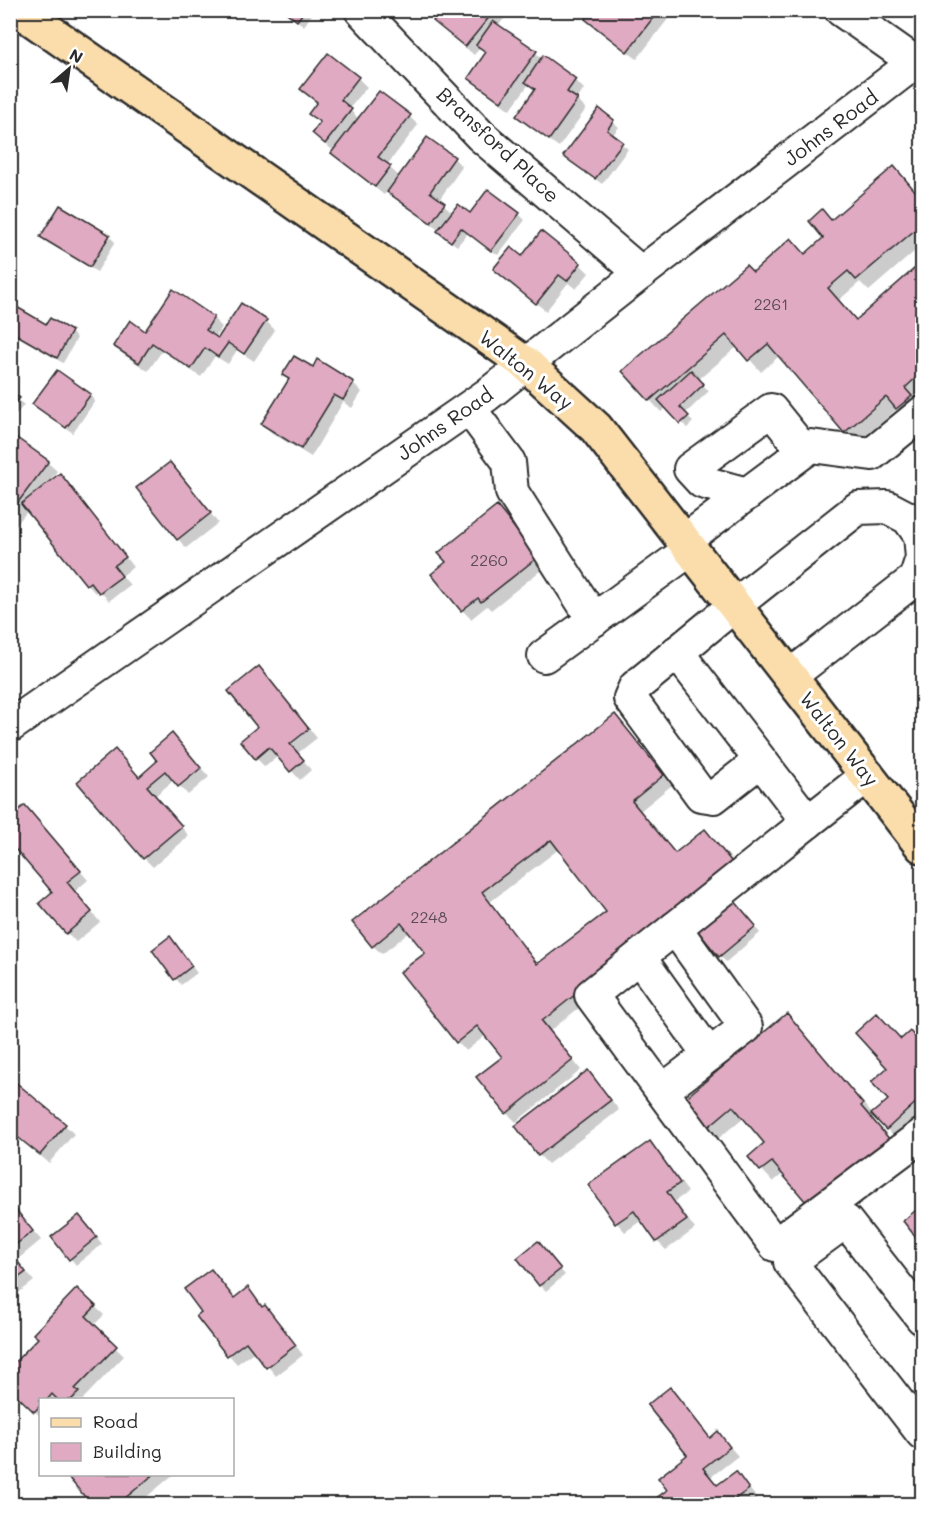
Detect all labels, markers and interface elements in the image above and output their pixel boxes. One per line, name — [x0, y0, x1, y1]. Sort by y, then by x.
north arrow — [39, 39, 99, 99]
text: N — [66, 43, 87, 68]
street label: Bransford Place — [432, 81, 565, 208]
street label: Johns Road — [778, 83, 883, 171]
house number: 2261 — [754, 293, 788, 314]
street label: Walton Way — [474, 323, 579, 415]
street label: Johns Road — [391, 381, 497, 466]
house number: 2260 — [470, 549, 508, 570]
street label: Walton Way — [795, 686, 885, 791]
house number: 2248 — [411, 906, 448, 927]
legend — [39, 1398, 234, 1476]
text: Road — [93, 1409, 138, 1433]
text: Building — [93, 1439, 161, 1463]

